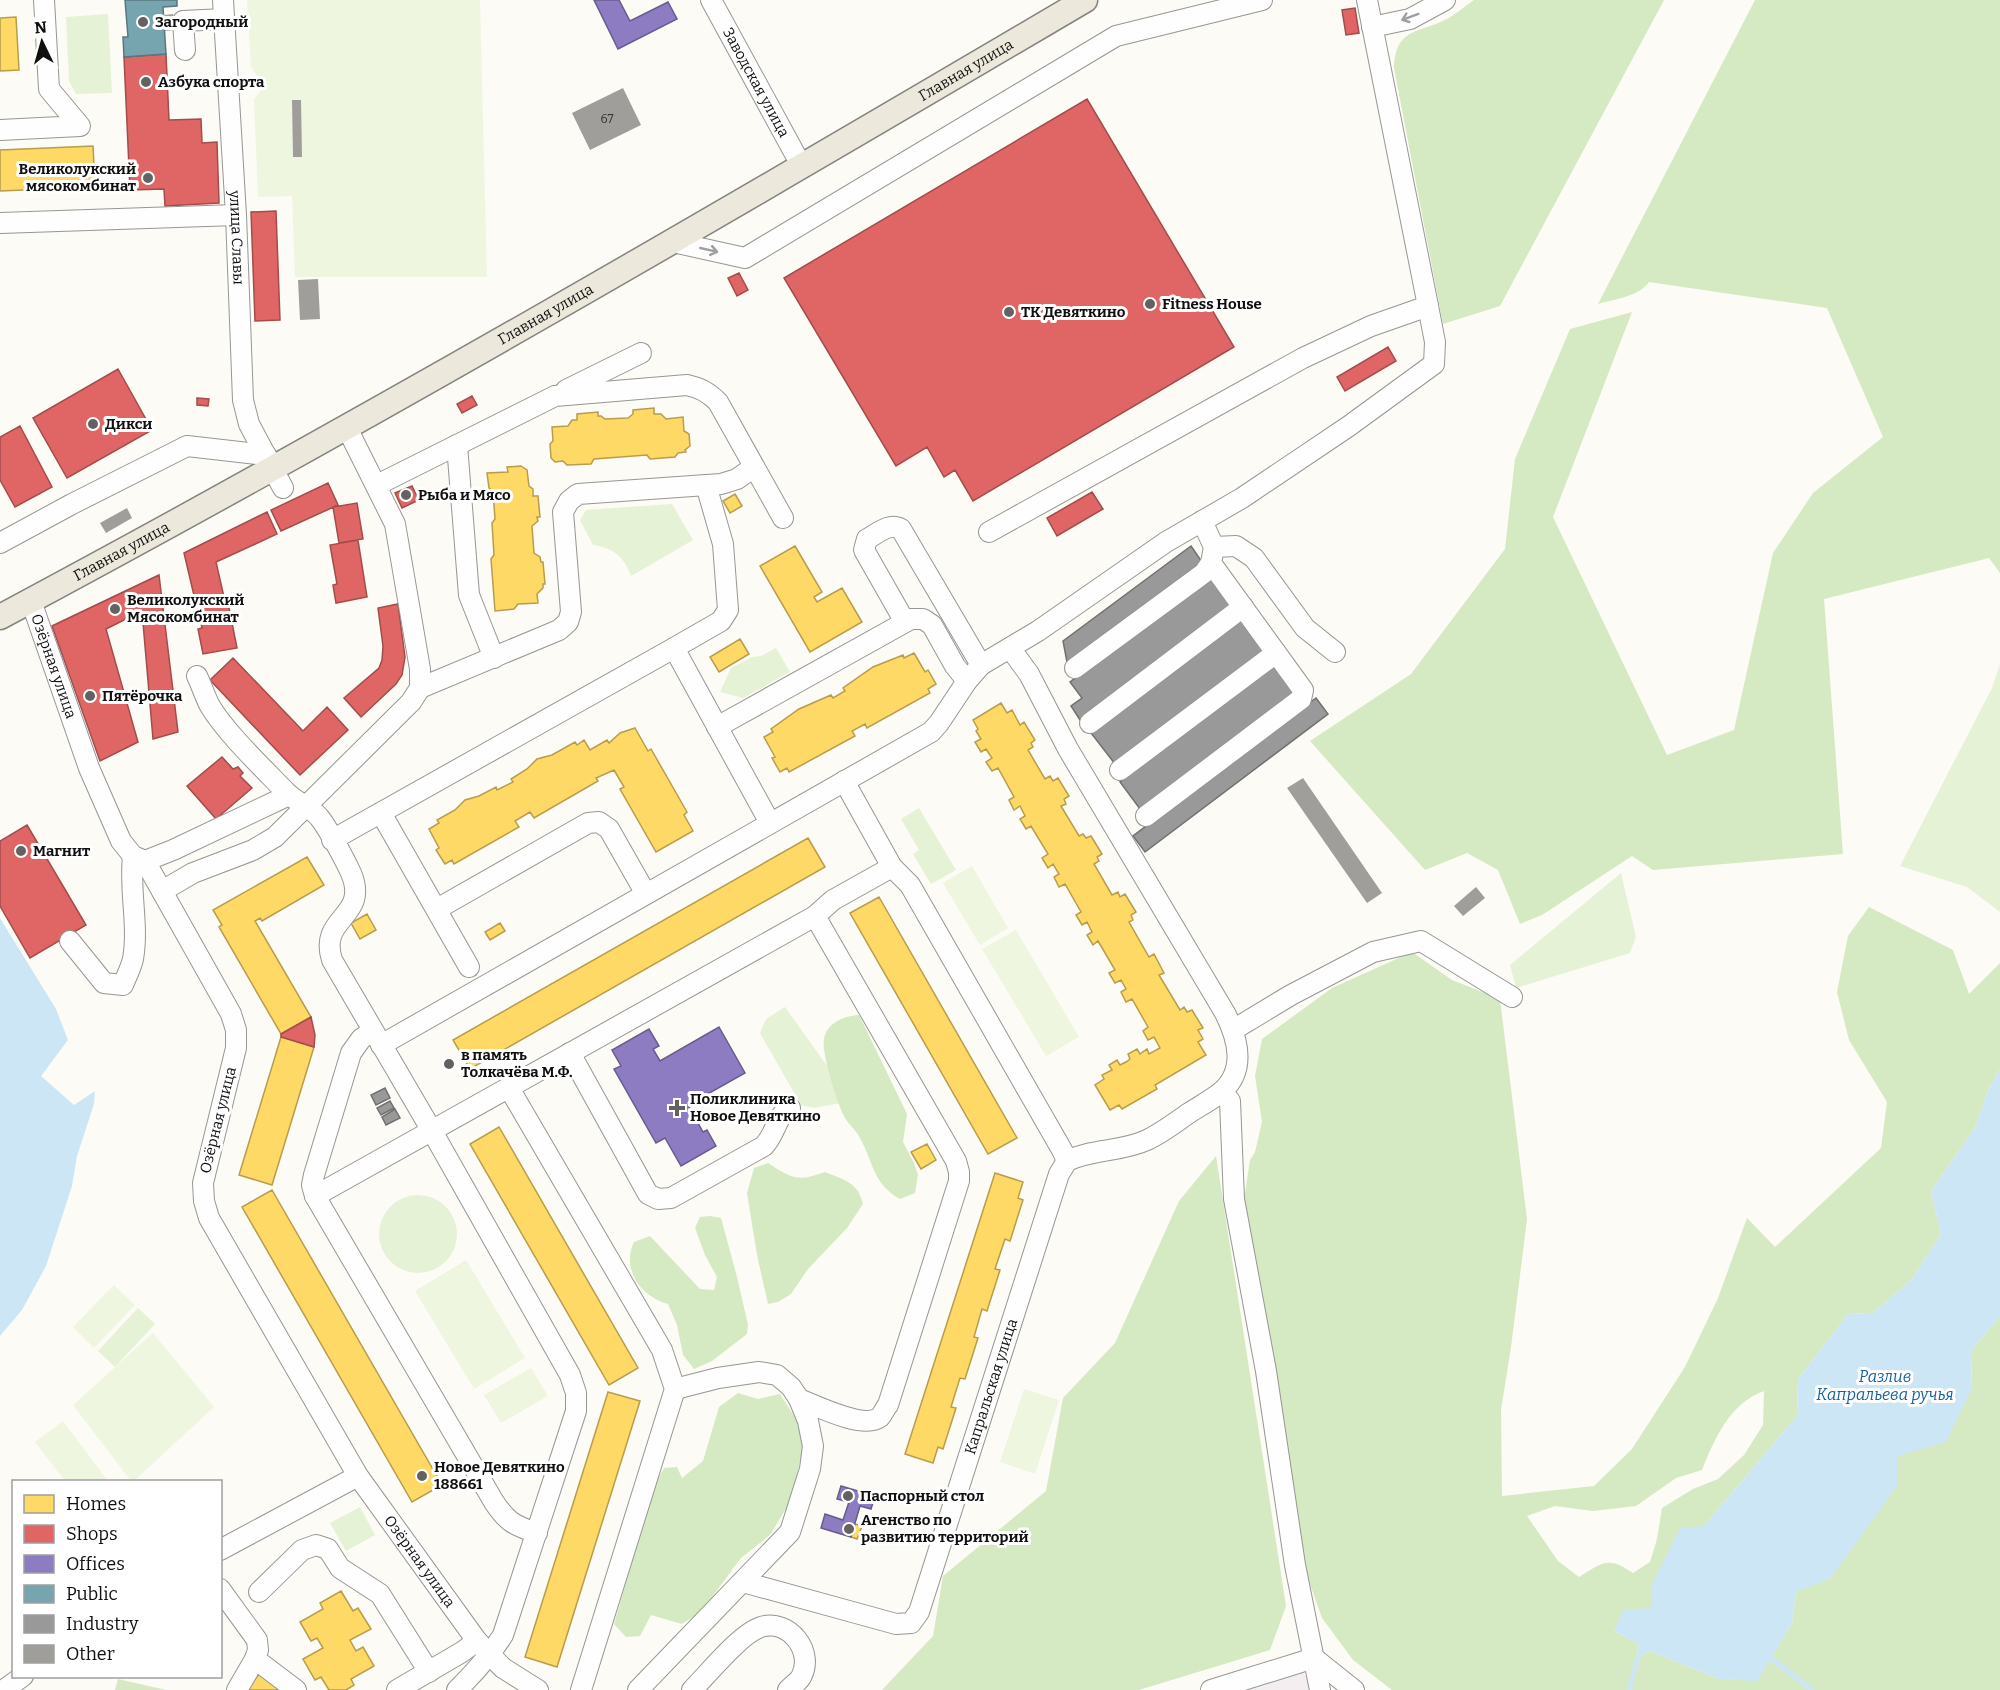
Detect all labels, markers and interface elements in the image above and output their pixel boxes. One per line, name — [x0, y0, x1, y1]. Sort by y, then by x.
north arrow — [12, 12, 72, 72]
place label: Загородный — [155, 13, 248, 31]
one-way arrow — [1401, 13, 1420, 24]
marker: Загородный — [136, 15, 150, 29]
text: N — [34, 18, 48, 38]
street label: Заводская улица — [719, 25, 793, 140]
street label: Главная улица — [915, 35, 1016, 105]
place label: Азбука спорта — [158, 73, 265, 91]
marker: Азбука спорта — [139, 75, 153, 89]
house number: 67 — [601, 112, 613, 126]
place label: Великолукский мясокомбинат — [19, 160, 137, 195]
marker: Великолукский мясокомбинат — [141, 171, 155, 185]
street label: улица Славы — [225, 189, 248, 285]
one-way arrow — [699, 244, 718, 256]
street label: Главная улица — [495, 280, 596, 348]
place label: Fitness House — [1162, 295, 1262, 313]
marker: Fitness House — [1143, 297, 1157, 311]
place label: ТК Девяткино — [1021, 303, 1126, 321]
marker: ТК Девяткино — [1002, 305, 1016, 319]
place label: Дикси — [105, 415, 152, 433]
marker: Дикси — [86, 417, 100, 431]
place label: Рыба и Мясо — [418, 486, 511, 504]
marker: Рыба и Мясо — [399, 488, 413, 502]
street label: Главная улица — [70, 518, 173, 585]
place label: Великолукский Мясокомбинат — [127, 591, 244, 626]
marker: Великолукский Мясокомбинат — [108, 602, 122, 616]
street label: Озёрная улица — [27, 612, 80, 721]
place label: Пятёрочка — [102, 687, 183, 705]
marker: Пятёрочка — [83, 689, 97, 703]
place label: Магнит — [33, 842, 91, 860]
marker: Магнит — [14, 844, 28, 858]
place label: в память Толкачёва М.Ф. — [461, 1046, 572, 1081]
marker: в память Толкачёва М.Ф. — [442, 1057, 456, 1071]
street label: Озёрная улица — [196, 1065, 240, 1175]
place label: Поликлиника Новое Девяткино — [690, 1090, 821, 1125]
marker: Поликлиника Новое Девяткино — [668, 1099, 686, 1117]
street label: Капральская улица — [961, 1316, 1021, 1457]
water label: Разлив Капральева ручья — [1816, 1367, 1954, 1404]
place label: Новое Девяткино 188661 — [434, 1458, 565, 1493]
marker: Новое Девяткино 188661 — [415, 1469, 429, 1483]
legend — [12, 1480, 222, 1678]
place label: Паспорный стол — [860, 1487, 985, 1505]
marker: Паспорный стол — [841, 1489, 855, 1503]
text: Homes — [66, 1493, 126, 1515]
place label: Агенство по развитию территорий — [861, 1511, 1029, 1546]
street label: Озёрная улица — [380, 1512, 459, 1611]
marker: Агенство по развитию территорий — [842, 1522, 856, 1536]
text: Shops — [66, 1523, 118, 1545]
text: Offices — [66, 1553, 125, 1575]
text: Public — [66, 1583, 118, 1605]
text: Industry — [66, 1613, 139, 1635]
text: Other — [66, 1643, 115, 1665]

